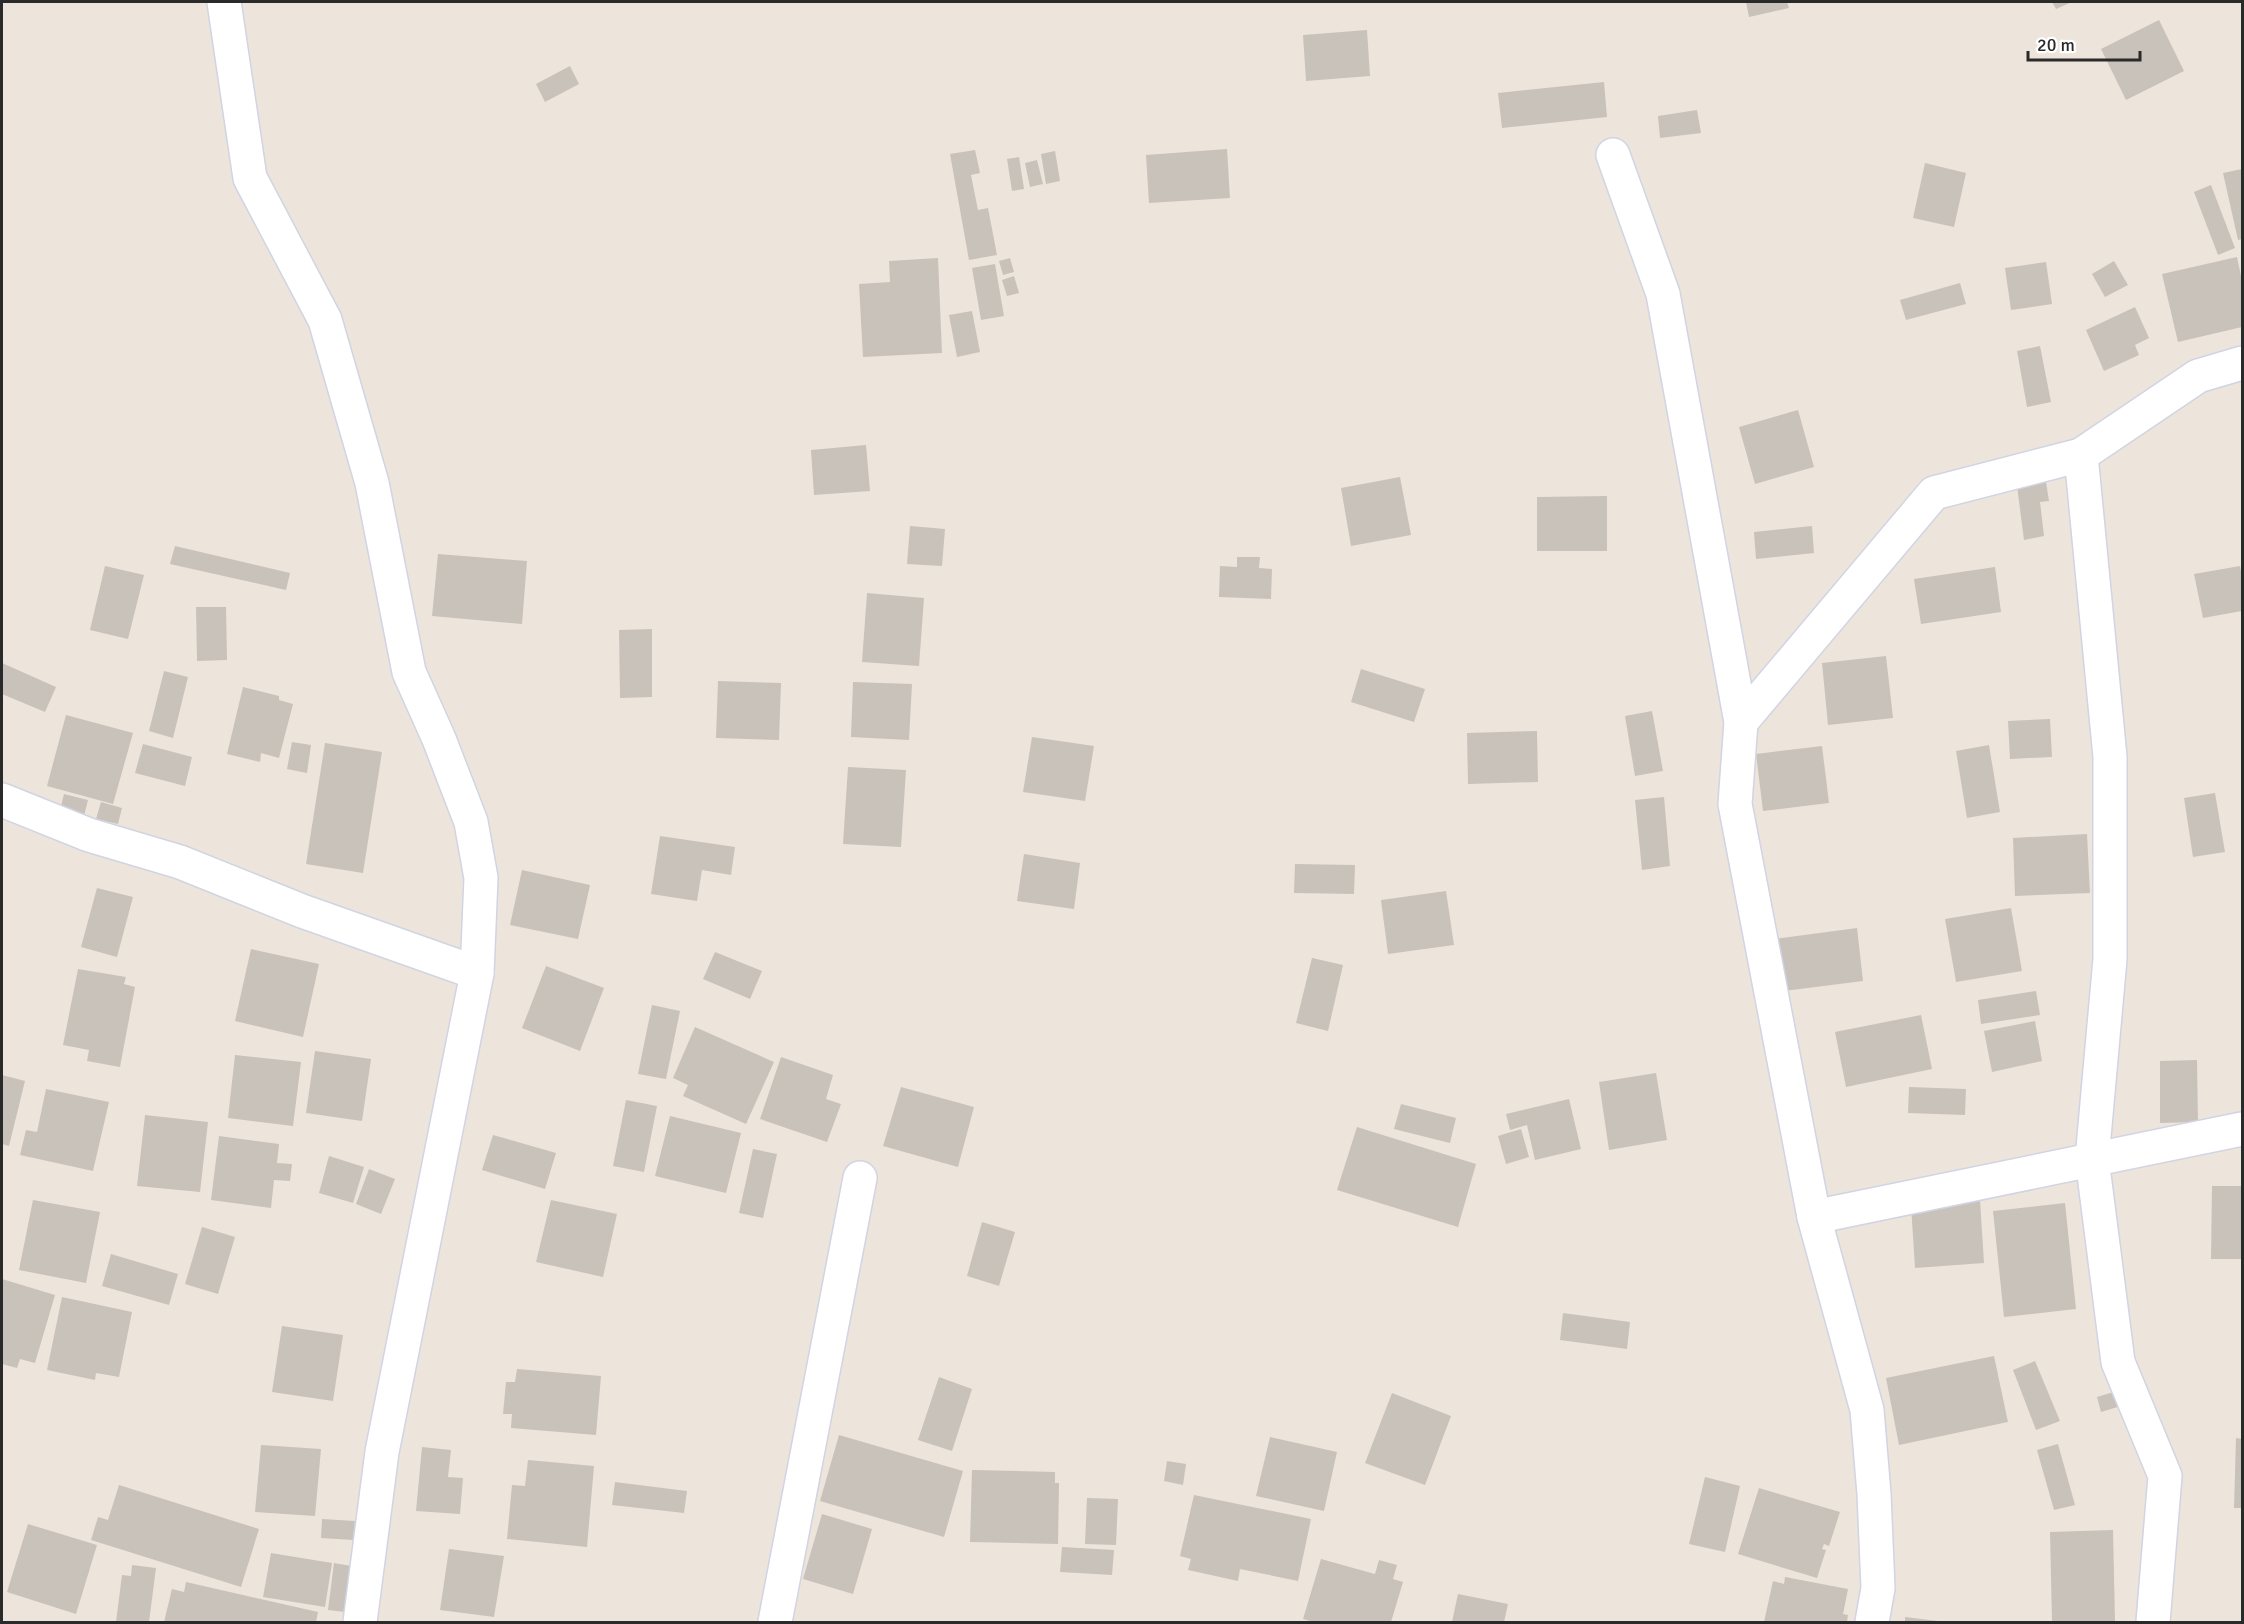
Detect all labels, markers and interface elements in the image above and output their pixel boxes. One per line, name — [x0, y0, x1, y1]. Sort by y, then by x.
scale bar — [2028, 24, 2140, 62]
text: 20 m — [2037, 34, 2075, 56]

